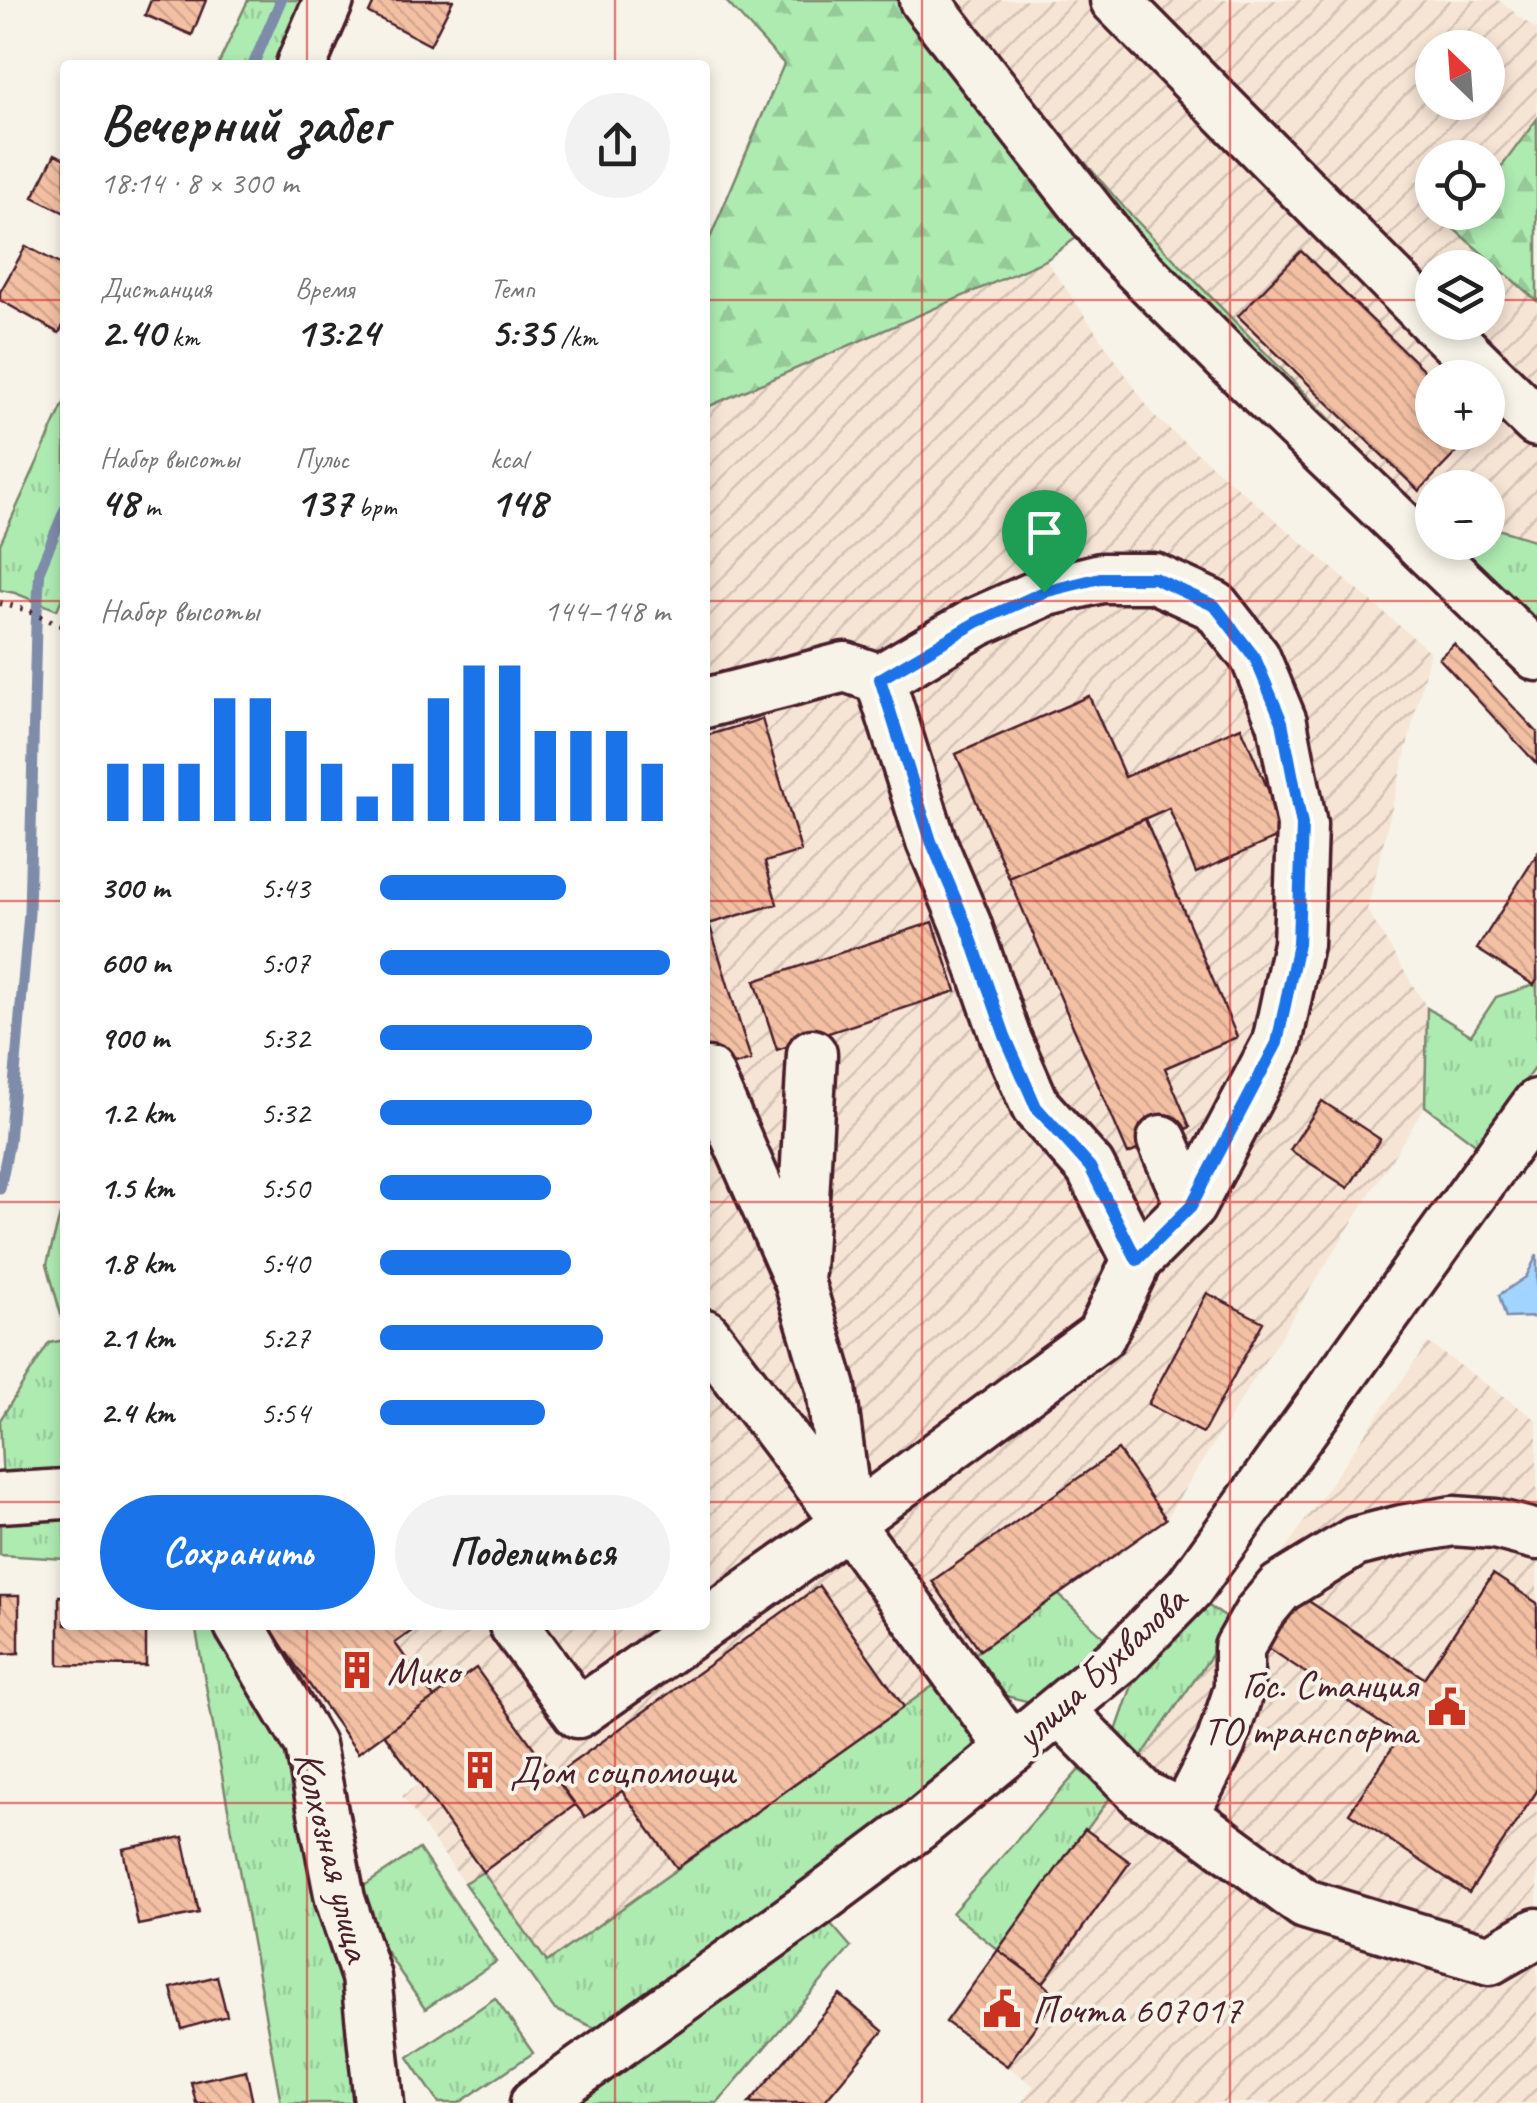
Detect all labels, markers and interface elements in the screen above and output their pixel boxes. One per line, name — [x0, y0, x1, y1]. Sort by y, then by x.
north arrow — [1415, 30, 1505, 120]
map controls — [1415, 30, 1505, 560]
text: Вечерний забег — [100, 89, 388, 159]
button: share — [565, 93, 670, 198]
button: locate — [1415, 140, 1505, 230]
text: 18:14 · 8 × 300 m — [100, 162, 298, 203]
button: layers — [1415, 250, 1505, 340]
text: Дистанция — [100, 271, 212, 306]
text: Время — [295, 271, 354, 306]
text: Темп — [490, 271, 535, 306]
text: 2.40 — [100, 306, 165, 359]
text: 13:24 — [295, 306, 379, 359]
text: 5:35 — [490, 306, 554, 359]
text: km — [165, 319, 199, 354]
text: /km — [554, 319, 597, 354]
button: + — [1415, 360, 1505, 450]
text: Набор высоты — [100, 441, 239, 476]
text: Пульс — [295, 441, 349, 476]
text: kcal — [490, 441, 527, 476]
button: − — [1415, 470, 1505, 560]
text: 48 — [100, 476, 138, 529]
text: 137 — [295, 476, 352, 529]
text: 148 — [490, 476, 547, 529]
text: m — [138, 489, 160, 524]
text: bpm — [352, 489, 397, 524]
pin — [1002, 490, 1087, 593]
icon: arrive — [1017, 505, 1072, 560]
text: Набор высоты — [100, 590, 259, 631]
text: 144–148 m — [544, 590, 670, 631]
text: 300 m — [100, 867, 169, 908]
text: 5:43 — [260, 867, 310, 908]
text: 600 m — [100, 942, 170, 983]
text: 5:07 — [260, 942, 310, 983]
text: 900 m — [100, 1017, 169, 1058]
text: 5:32 — [260, 1017, 310, 1058]
text: 1.2 km — [100, 1092, 174, 1133]
text: 5:32 — [260, 1092, 310, 1133]
text: 1.5 km — [100, 1167, 174, 1208]
text: 5:50 — [260, 1167, 310, 1208]
text: 1.8 km — [100, 1242, 174, 1283]
text: 5:40 — [260, 1242, 310, 1283]
text: 2.1 km — [100, 1317, 174, 1358]
text: 5:27 — [260, 1317, 310, 1358]
text: 2.4 km — [100, 1392, 174, 1433]
text: 5:54 — [260, 1392, 310, 1433]
button: Сохранить — [100, 1495, 375, 1610]
button: Поделиться — [395, 1495, 670, 1610]
street label: улица Бухвалова — [1003, 1574, 1199, 1762]
place label: Мико — [387, 1646, 463, 1696]
building icon: Мико — [336, 1649, 378, 1691]
place label: Гос. Станция ТО транспорта — [1203, 1660, 1421, 1756]
public building icon: Гос. Станция ТО транспорта — [1426, 1686, 1468, 1728]
street label: Колхозная улица — [283, 1746, 384, 1969]
place label: Дом соцпомощи — [510, 1746, 737, 1796]
building icon: Дом соцпомощи — [459, 1749, 501, 1791]
place label: Почта 607017 — [1032, 1985, 1244, 2035]
public building icon: Почта 607017 — [981, 1988, 1023, 2030]

